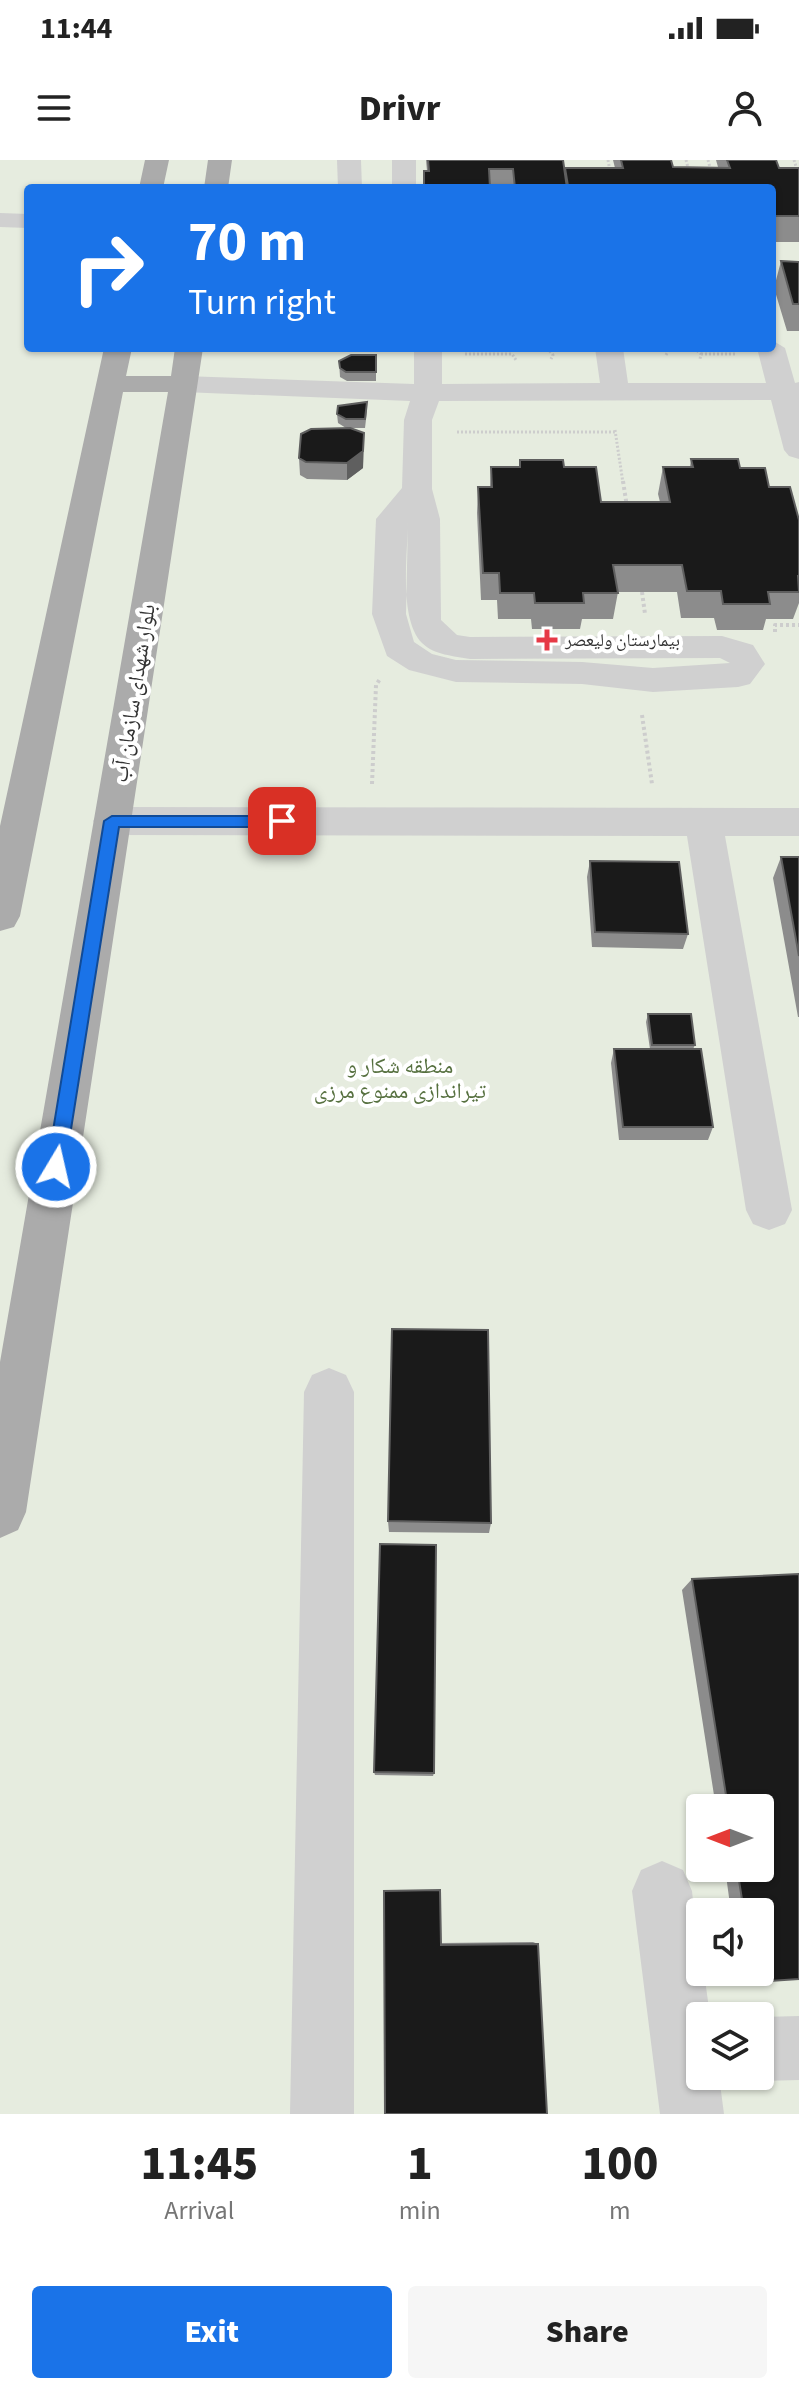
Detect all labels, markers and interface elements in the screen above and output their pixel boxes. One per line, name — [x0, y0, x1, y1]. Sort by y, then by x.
text: 11:44 — [40, 7, 112, 50]
text: Drivr — [359, 83, 440, 134]
icon: menu — [32, 86, 76, 130]
icon: person — [723, 86, 767, 130]
text: 70 m — [188, 203, 306, 282]
icon: right — [56, 216, 160, 320]
text: Turn right — [188, 277, 336, 328]
street label: بلوار شهدای سازمان آب — [104, 602, 164, 785]
place label: بیمارستان ولیعصر — [564, 628, 680, 653]
marker: بیمارستان ولیعصر — [536, 629, 558, 651]
pin — [248, 787, 316, 855]
icon: arrive — [260, 799, 304, 843]
park label: منطقه شکار و تیراندازی ممنوع مرزی — [314, 1050, 487, 1107]
position arrow — [14, 1125, 98, 1209]
north arrow — [686, 1794, 774, 1882]
map controls — [686, 1794, 774, 2090]
button: sound — [686, 1898, 774, 1986]
button: layers — [686, 2002, 774, 2090]
text: 11:45 — [141, 2130, 258, 2198]
text: 1 — [407, 2130, 433, 2198]
text: 100 — [581, 2130, 658, 2198]
text: Arrival — [164, 2192, 234, 2229]
text: min — [399, 2192, 441, 2229]
text: m — [609, 2192, 631, 2229]
button: Exit — [32, 2286, 392, 2378]
button: Share — [408, 2286, 767, 2378]

